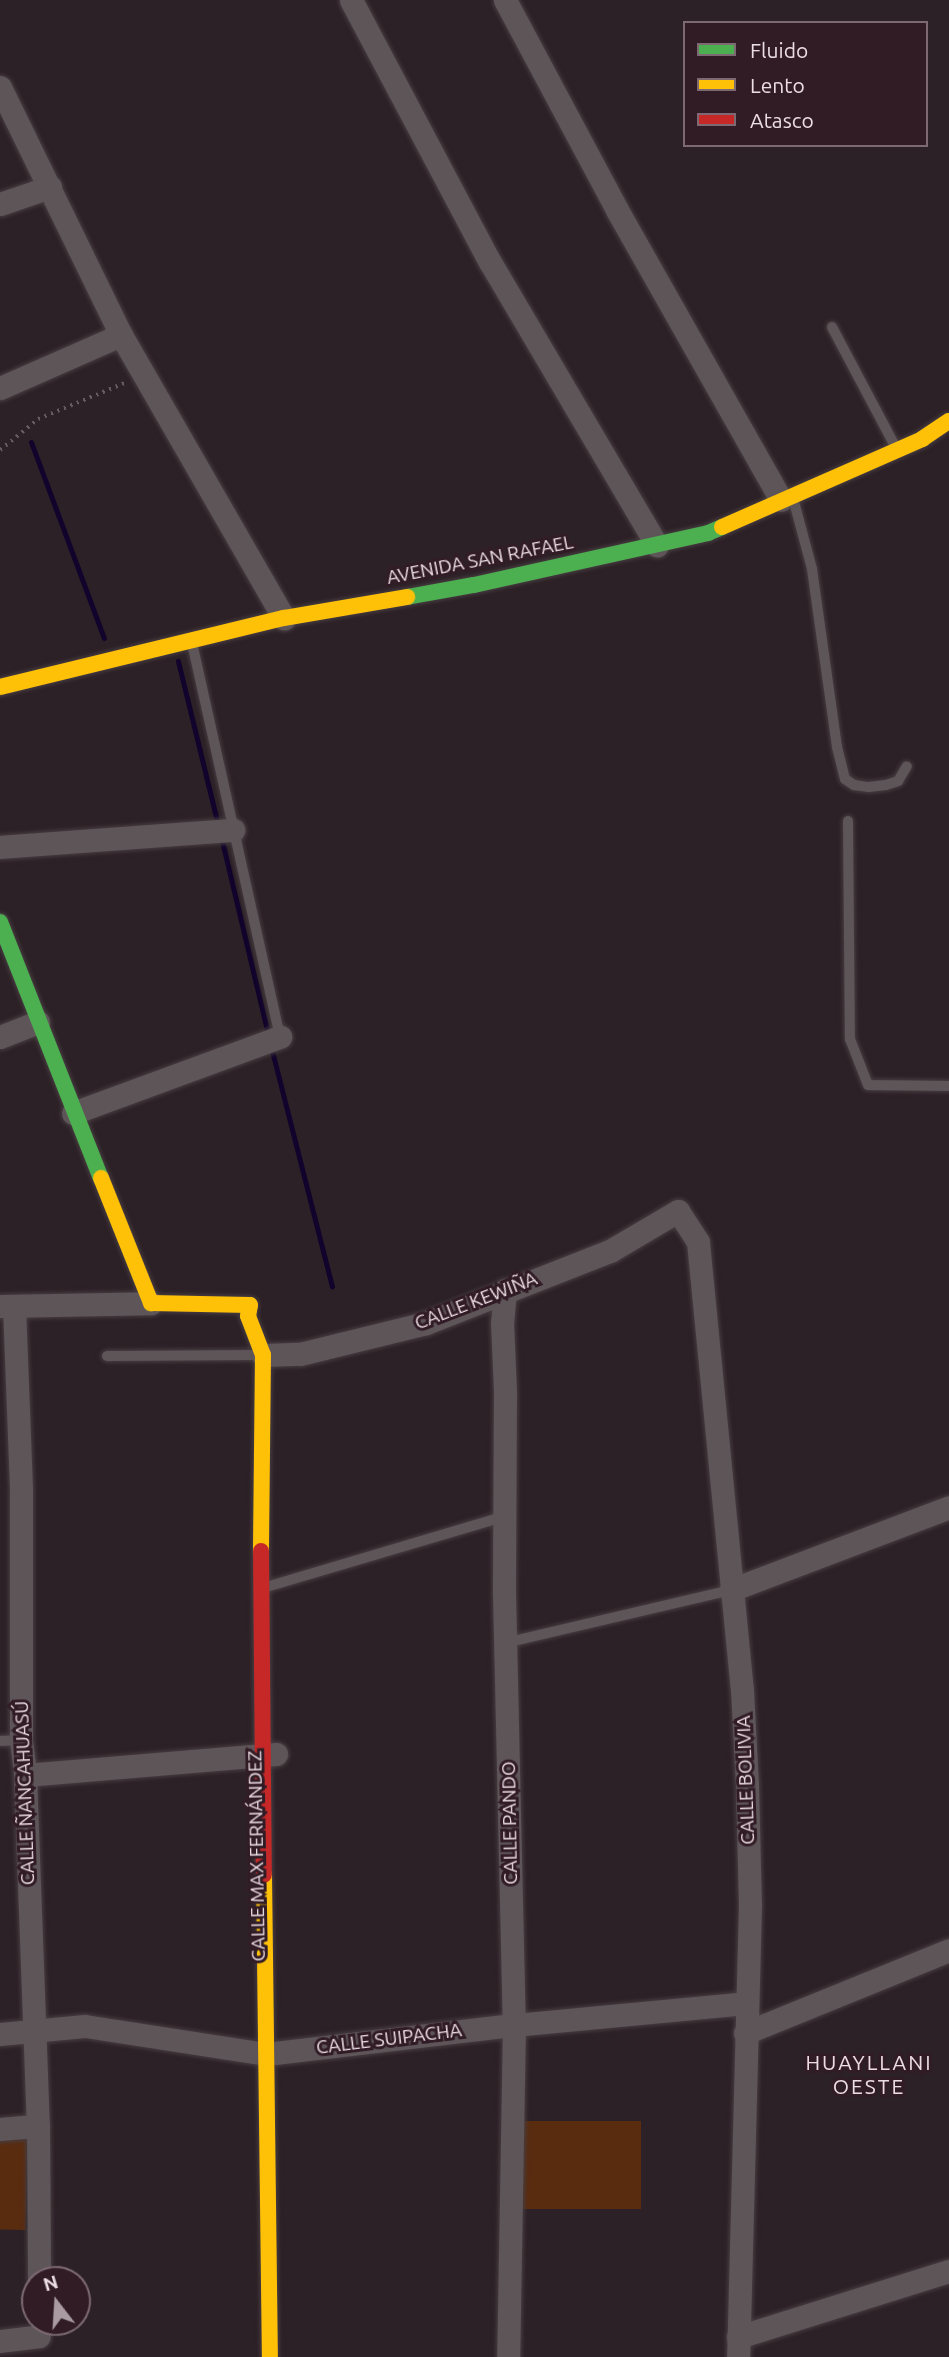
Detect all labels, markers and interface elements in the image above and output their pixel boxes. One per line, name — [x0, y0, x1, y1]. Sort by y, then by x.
legend — [683, 21, 928, 147]
text: Fluido — [750, 38, 808, 62]
text: Lento — [750, 73, 805, 97]
text: Atasco — [750, 108, 814, 132]
street label: AVENIDA SAN RAFAEL — [385, 531, 575, 589]
street label: CALLE KEWIÑA — [412, 1267, 540, 1335]
street label: CALLE ÑANCAHUASÚ — [10, 1700, 40, 1886]
street label: CALLE BOLIVIA — [732, 1715, 760, 1845]
street label: CALLE MAX FERNÁNDEZ — [244, 1750, 270, 1962]
street label: CALLE PANDO — [498, 1761, 522, 1885]
street label: CALLE SUIPACHA — [315, 2019, 463, 2059]
district label: HUAYLLANI OESTE — [807, 2049, 931, 2099]
north arrow — [21, 2266, 91, 2336]
text: N — [40, 2270, 60, 2295]

